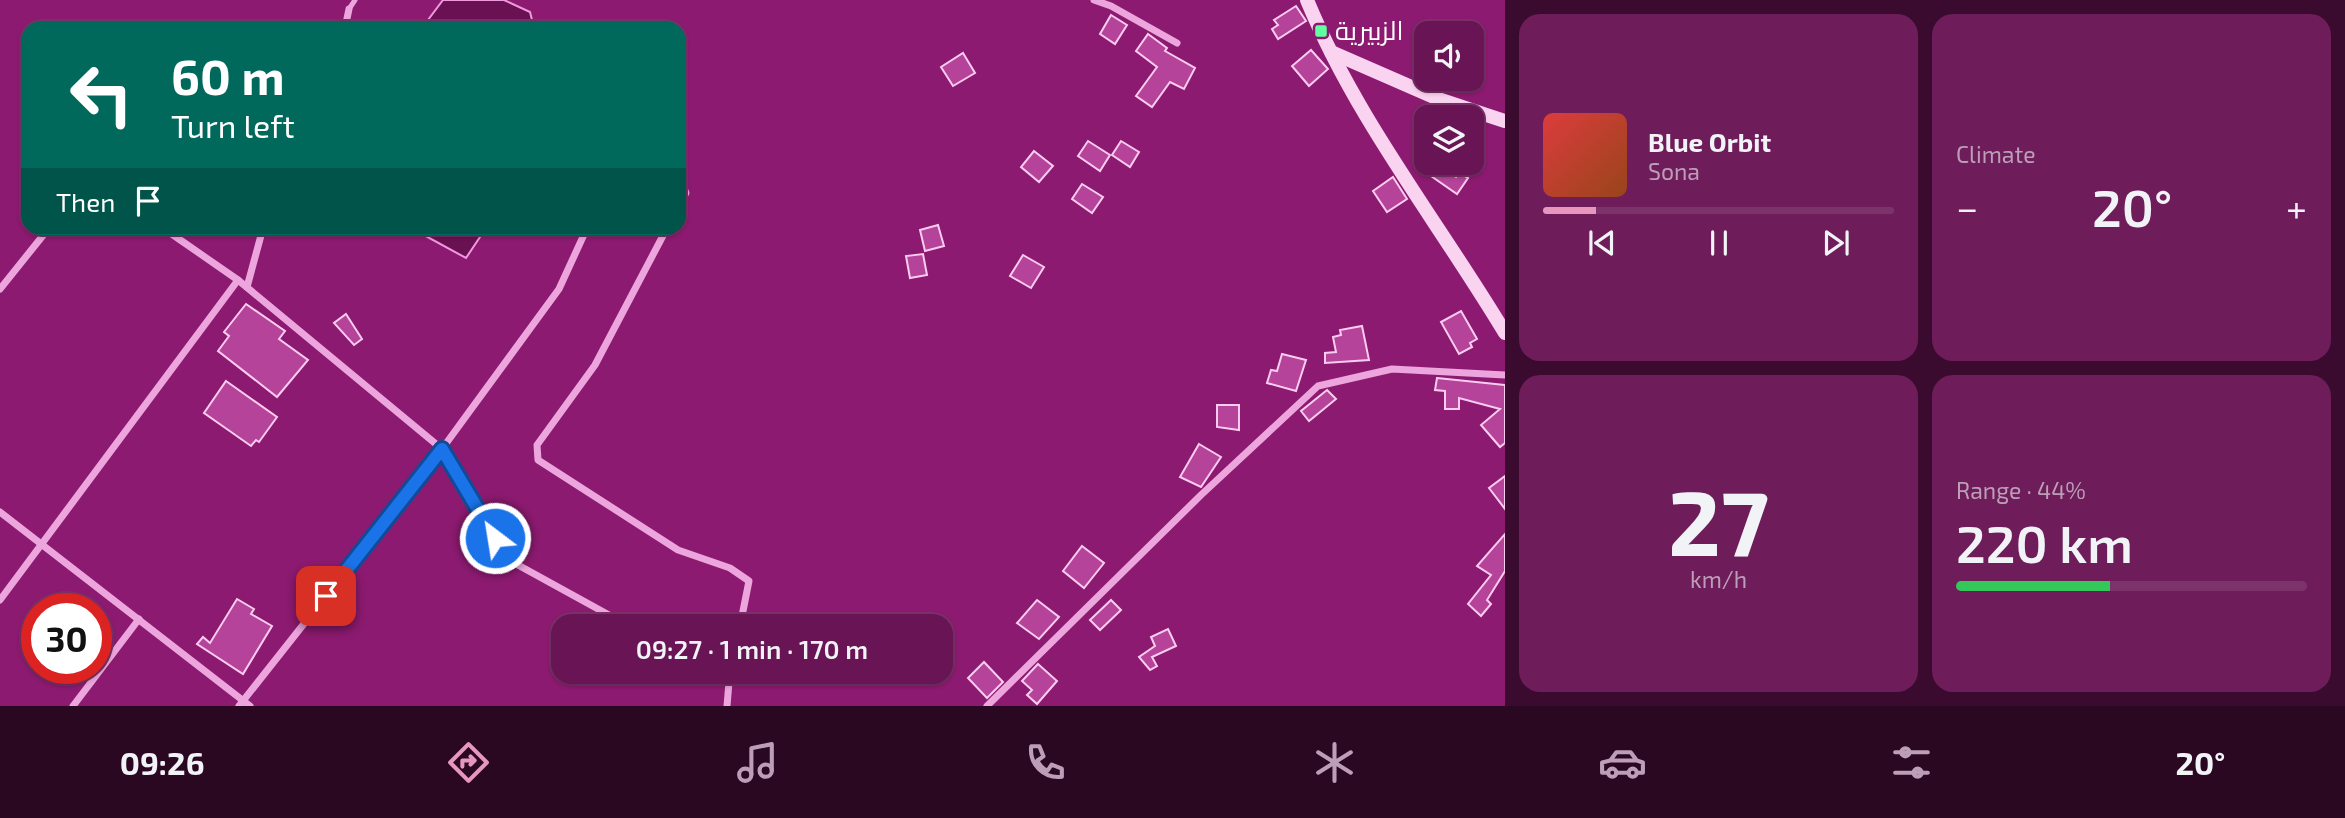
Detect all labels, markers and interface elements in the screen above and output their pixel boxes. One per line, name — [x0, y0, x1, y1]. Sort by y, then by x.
place label: الزبيرية — [1335, 14, 1403, 46]
map controls — [1414, 21, 1484, 175]
button: sound — [1414, 21, 1484, 91]
marker: الزبيرية — [1313, 23, 1329, 39]
text: 60 m — [171, 46, 285, 105]
icon: left — [56, 49, 147, 140]
button: layers — [1414, 105, 1484, 175]
text: Turn left — [171, 106, 295, 144]
text: Blue Orbit — [1648, 126, 1771, 157]
text: Climate — [1956, 140, 2036, 168]
text: Sona — [1648, 157, 1700, 185]
text: 20° — [2092, 175, 2172, 237]
icon: arrive — [129, 182, 167, 220]
text: − — [1956, 184, 1978, 230]
text: + — [2286, 184, 2307, 230]
text: Then — [56, 186, 115, 217]
icon: previous — [1583, 224, 1621, 262]
icon: pause — [1700, 224, 1738, 262]
icon: next — [1817, 224, 1855, 262]
text: 27 — [1668, 465, 1769, 574]
text: Range · 44% — [1956, 476, 2086, 504]
position arrow — [458, 501, 532, 575]
text: 220 km — [1956, 511, 2133, 573]
text: km/h — [1690, 565, 1747, 593]
pin — [296, 566, 356, 626]
icon: arrive — [307, 577, 345, 615]
speed limit sign: 30 — [21, 593, 112, 684]
text: 09:27 · 1 min · 170 m — [636, 633, 868, 664]
icon: directions — [444, 738, 493, 787]
icon: music — [733, 738, 782, 787]
icon: phone — [1021, 738, 1070, 787]
icon: climate — [1310, 738, 1359, 787]
icon: car — [1598, 738, 1647, 787]
icon: filters — [1887, 738, 1936, 787]
text: 09:26 — [120, 743, 205, 781]
text: 20° — [2175, 743, 2225, 781]

